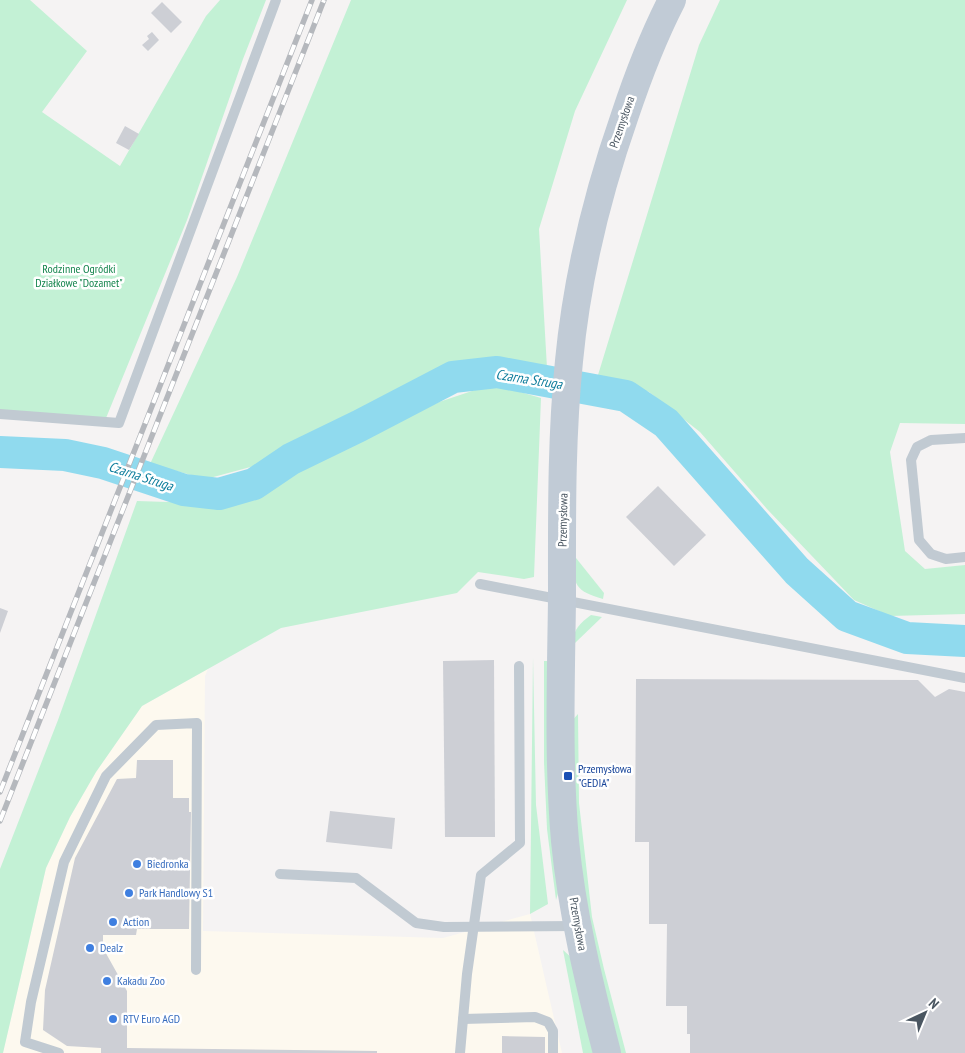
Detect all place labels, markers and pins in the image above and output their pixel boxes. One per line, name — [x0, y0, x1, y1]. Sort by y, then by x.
place label: Przemysłowa "GEDIA" — [578, 761, 632, 790]
marker: Przemysłowa "GEDIA" — [562, 770, 574, 782]
place label: Biedronka — [147, 856, 189, 871]
marker: Biedronka — [131, 858, 143, 870]
place label: Park Handlowy S1 — [139, 885, 213, 900]
marker: Park Handlowy S1 — [123, 887, 135, 899]
place label: Action — [123, 914, 149, 929]
marker: Action — [107, 916, 119, 928]
place label: Dealz — [100, 940, 123, 955]
marker: Dealz — [84, 942, 96, 954]
place label: Kakadu Zoo — [117, 973, 165, 988]
marker: Kakadu Zoo — [101, 975, 113, 987]
place label: RTV Euro AGD — [123, 1011, 180, 1026]
marker: RTV Euro AGD — [107, 1013, 119, 1025]

